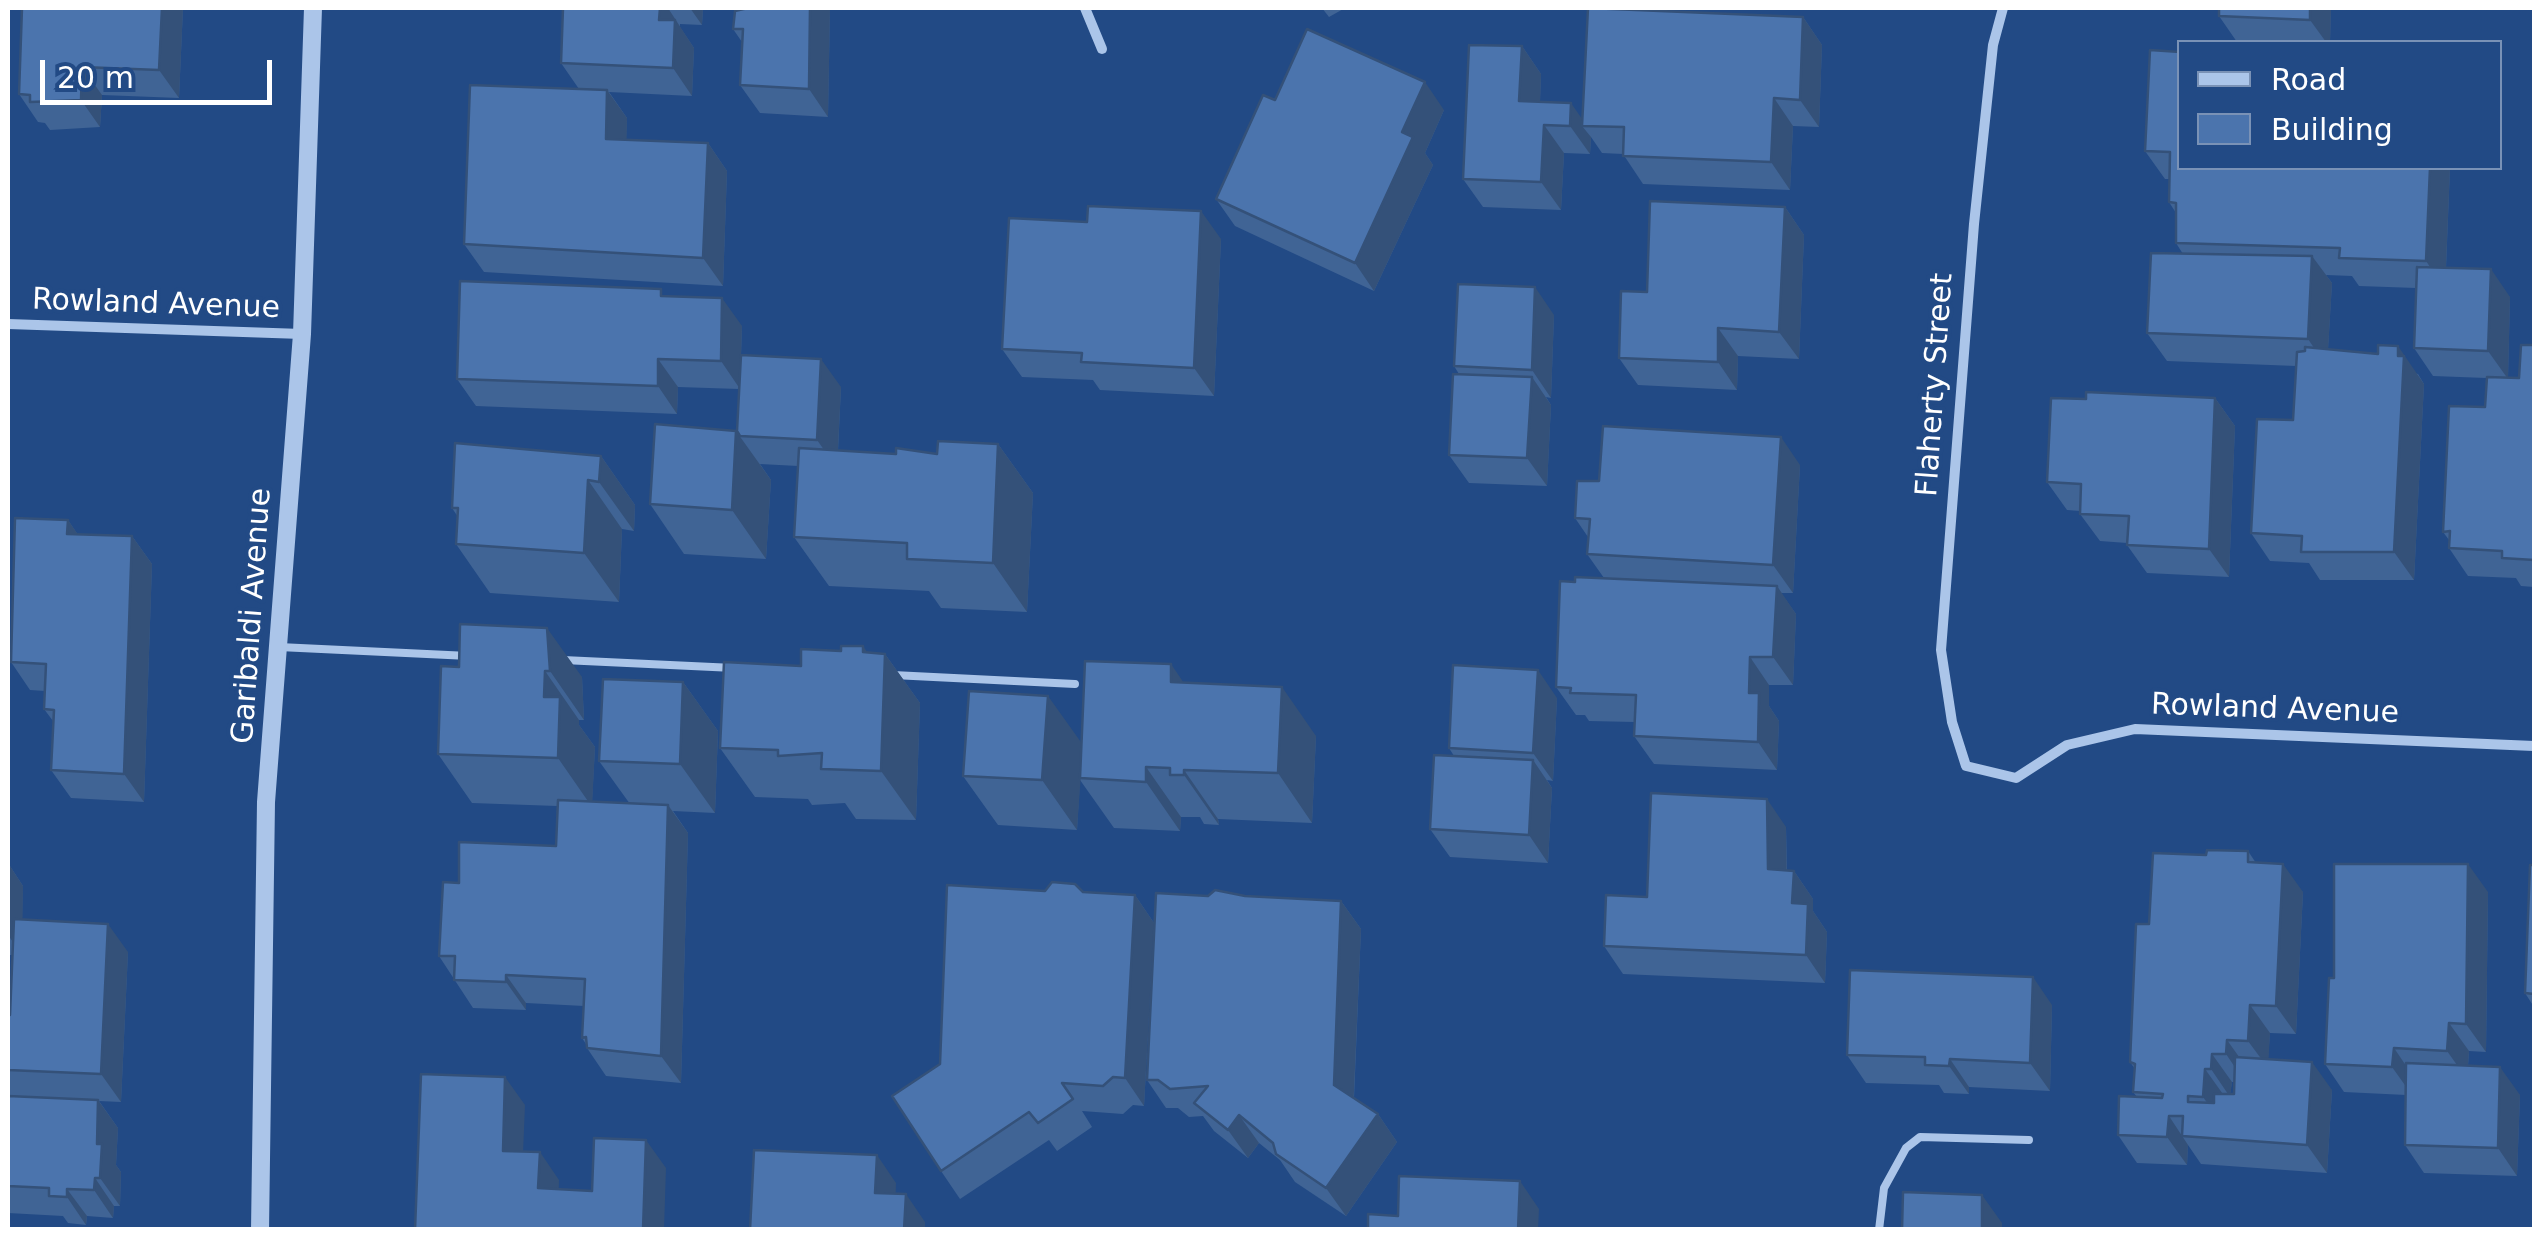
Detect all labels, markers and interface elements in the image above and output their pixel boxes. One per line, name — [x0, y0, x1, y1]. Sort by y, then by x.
scale bar — [45, 40, 278, 102]
legend — [2177, 40, 2502, 170]
text: 20 m — [57, 60, 134, 95]
text: Road — [2271, 62, 2346, 97]
text: Building — [2271, 112, 2393, 147]
street label: Flaherty Street — [1910, 272, 1962, 498]
street label: Rowland Avenue — [31, 283, 281, 327]
street label: Garibaldi Avenue — [226, 487, 280, 745]
street label: Rowland Avenue — [2150, 688, 2400, 732]

